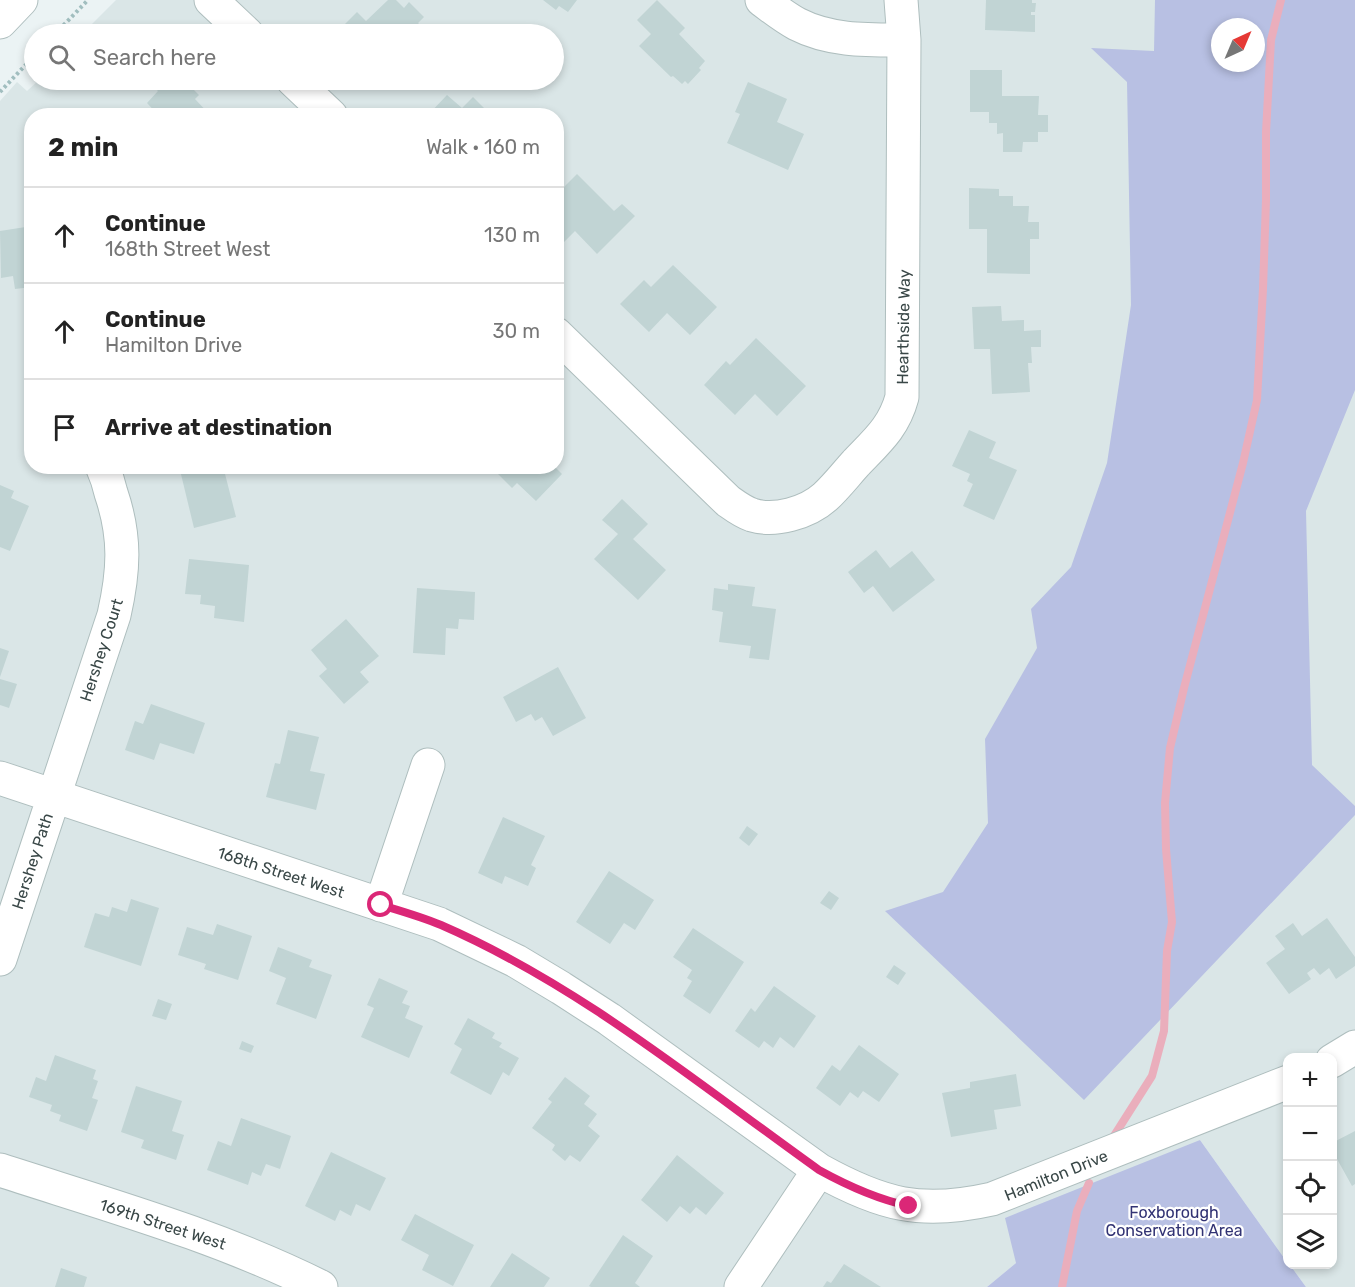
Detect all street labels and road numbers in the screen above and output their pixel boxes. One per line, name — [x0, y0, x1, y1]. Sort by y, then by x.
street label: Hearthside Way — [893, 269, 914, 385]
street label: Hershey Court — [76, 596, 127, 704]
street label: Hershey Path — [8, 811, 57, 912]
street label: 168th Street West — [215, 843, 347, 902]
street label: Hamilton Drive — [1002, 1146, 1111, 1205]
street label: 169th Street West — [97, 1195, 228, 1254]

